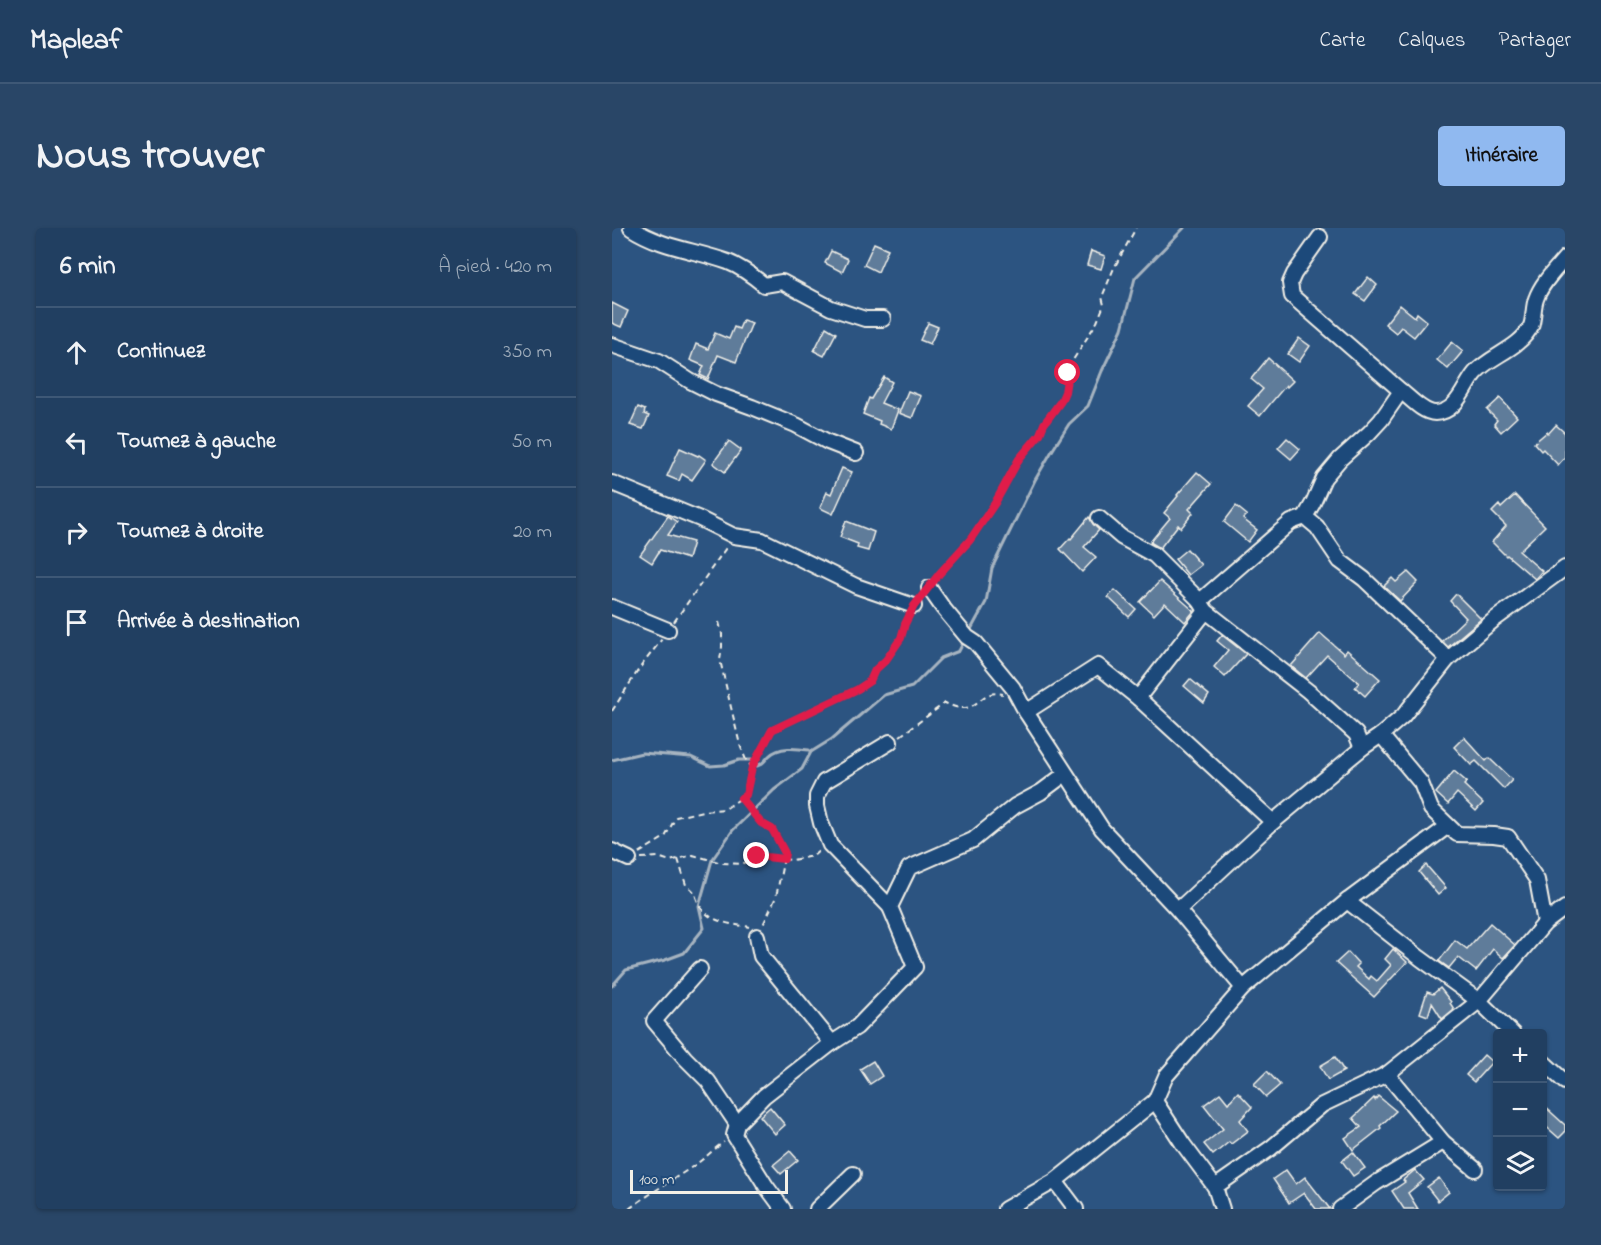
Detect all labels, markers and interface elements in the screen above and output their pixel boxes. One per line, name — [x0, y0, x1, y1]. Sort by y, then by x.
text: Mapleaf — [30, 21, 122, 62]
text: Carte — [1319, 26, 1365, 56]
text: Calques — [1398, 26, 1465, 56]
text: Partager — [1498, 26, 1571, 56]
text: Nous trouver — [36, 126, 264, 187]
button: Itinéraire — [1438, 126, 1565, 186]
text: 6 min — [60, 248, 116, 286]
text: À pied · 420 m — [438, 253, 552, 282]
icon: ahead — [60, 336, 93, 369]
text: Continuez — [117, 336, 205, 368]
text: 350 m — [503, 338, 552, 367]
route start — [1054, 359, 1080, 385]
icon: left — [60, 426, 93, 459]
text: Tournez à gauche — [117, 426, 276, 458]
text: 50 m — [511, 428, 552, 457]
icon: right — [60, 516, 93, 549]
text: Tournez à droite — [117, 516, 263, 548]
text: 20 m — [513, 518, 552, 547]
icon: arrive — [60, 606, 93, 639]
text: Arrivée à destination — [117, 606, 300, 638]
route end — [743, 842, 769, 868]
map controls — [1493, 1029, 1547, 1191]
button: + — [1493, 1029, 1547, 1083]
button: − — [1493, 1083, 1547, 1137]
button: layers — [1493, 1137, 1547, 1191]
scale bar — [630, 1167, 788, 1194]
text: 100 m — [639, 1168, 674, 1192]

